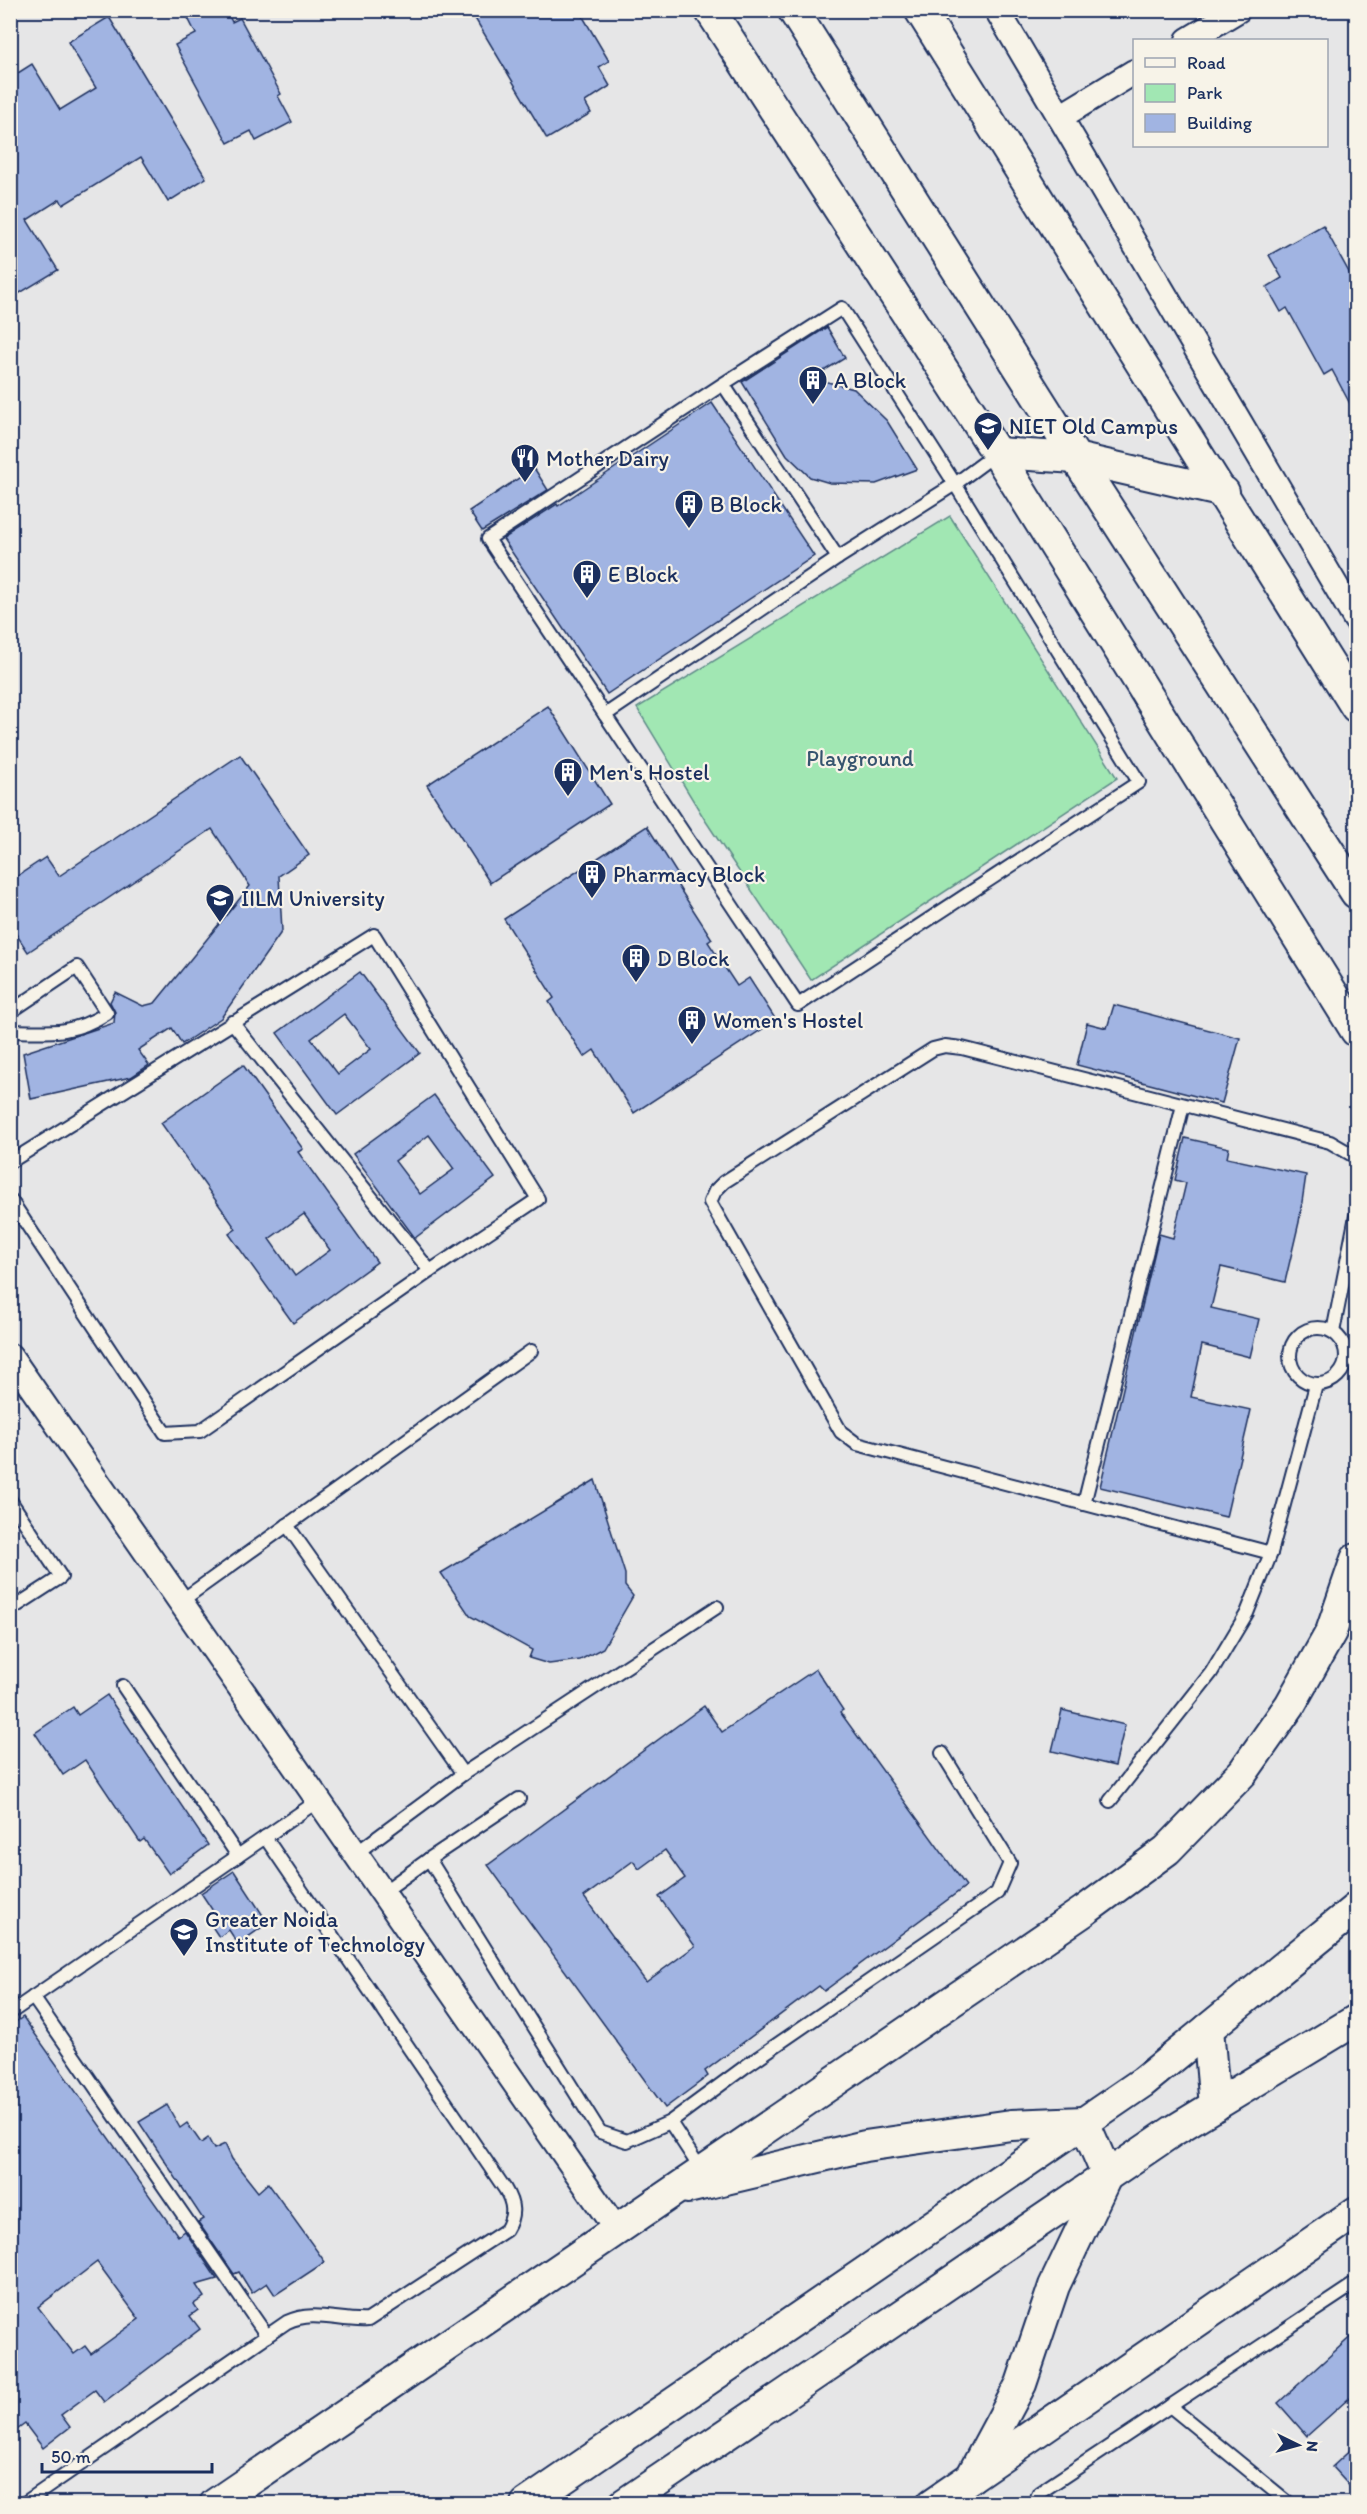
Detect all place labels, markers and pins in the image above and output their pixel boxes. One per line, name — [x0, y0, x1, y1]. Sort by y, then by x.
building icon: A Block — [797, 364, 829, 406]
place label: A Block — [834, 367, 907, 394]
school or university icon: NIET Old Campus — [972, 410, 1004, 452]
place label: NIET Old Campus — [1009, 413, 1178, 440]
restaurant icon: Mother Dairy — [509, 442, 541, 484]
place label: Mother Dairy — [546, 445, 669, 472]
building icon: B Block — [673, 488, 705, 530]
place label: B Block — [710, 491, 783, 518]
building icon: E Block — [571, 558, 603, 600]
place label: E Block — [608, 561, 679, 588]
building icon: Men's Hostel — [552, 756, 584, 798]
place label: Men's Hostel — [589, 759, 709, 786]
building icon: Pharmacy Block — [576, 858, 608, 900]
place label: Pharmacy Block — [613, 861, 765, 888]
school or university icon: IILM University — [204, 882, 236, 924]
place label: IILM University — [241, 885, 385, 912]
building icon: D Block — [620, 942, 652, 984]
place label: D Block — [657, 945, 730, 972]
building icon: Women's Hostel — [676, 1004, 708, 1046]
place label: Women's Hostel — [713, 1007, 863, 1034]
place label: Greater Noida Institute of Technology — [205, 1906, 426, 1958]
school or university icon: Greater Noida Institute of Technology — [168, 1916, 200, 1958]

